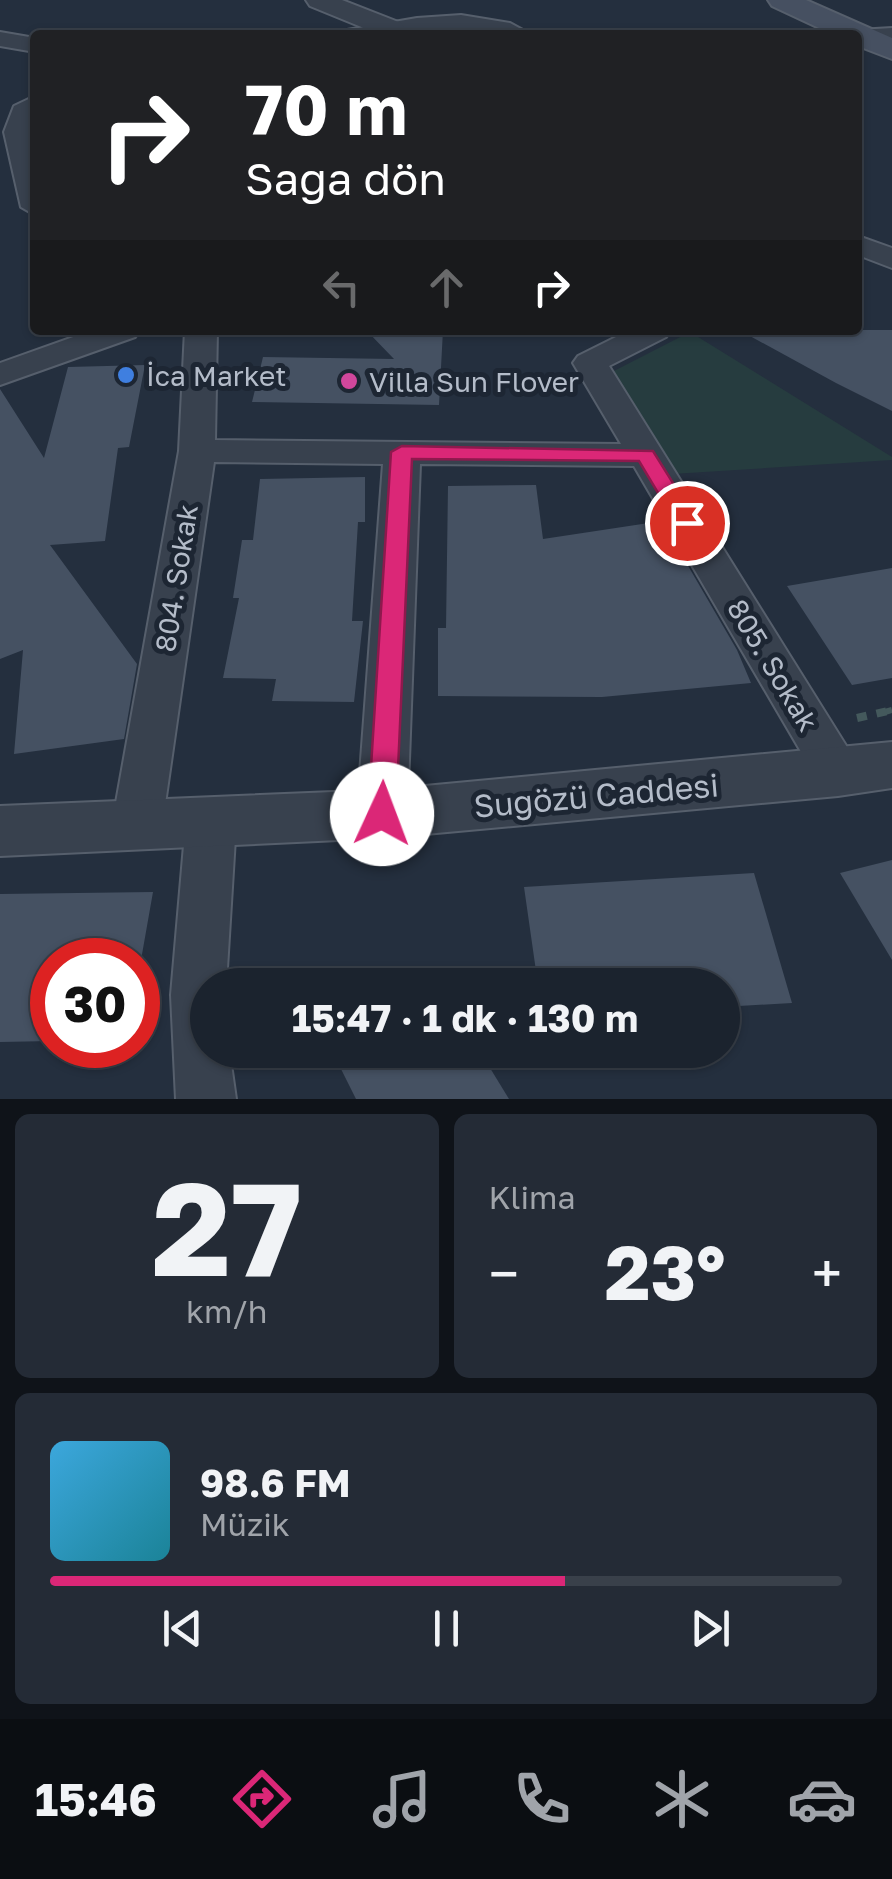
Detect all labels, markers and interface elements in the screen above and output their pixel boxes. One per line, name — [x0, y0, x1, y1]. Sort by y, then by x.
text: 70 m — [245, 66, 407, 150]
icon: right — [80, 70, 210, 200]
text: Sağa dön — [245, 151, 446, 205]
icon: left — [314, 260, 369, 315]
icon: ahead — [419, 260, 474, 315]
icon: right — [524, 260, 579, 315]
place label: İca Market — [146, 359, 286, 392]
marker: İca Market — [115, 364, 137, 386]
place label: Villa Sun Flover — [369, 365, 579, 398]
marker: Villa Sun Flover — [338, 370, 360, 392]
pin — [645, 481, 730, 566]
icon: arrive — [660, 496, 715, 551]
street label: 804. Sokak — [148, 502, 204, 654]
street label: 805. Sokak — [721, 593, 825, 737]
position arrow — [330, 762, 434, 866]
street label: Sugözü Caddesi — [472, 765, 720, 825]
speed limit sign: 30 — [30, 938, 160, 1068]
text: 15:47 · 1 dk · 130 m — [292, 995, 638, 1040]
text: 27 — [152, 1149, 302, 1305]
text: Klima — [489, 1178, 575, 1216]
text: 23° — [605, 1226, 726, 1317]
text: − — [489, 1240, 519, 1306]
text: + — [812, 1240, 842, 1306]
text: km/h — [186, 1292, 267, 1330]
text: 98.6 FM — [200, 1460, 351, 1505]
text: Müzik — [200, 1505, 290, 1543]
icon: previous — [155, 1601, 210, 1656]
icon: pause — [419, 1601, 474, 1656]
icon: next — [683, 1601, 738, 1656]
icon: directions — [227, 1764, 297, 1834]
icon: music — [367, 1764, 437, 1834]
icon: phone — [507, 1764, 577, 1834]
icon: climate — [647, 1764, 717, 1834]
icon: car — [787, 1764, 857, 1834]
text: 15:46 — [35, 1772, 157, 1826]

